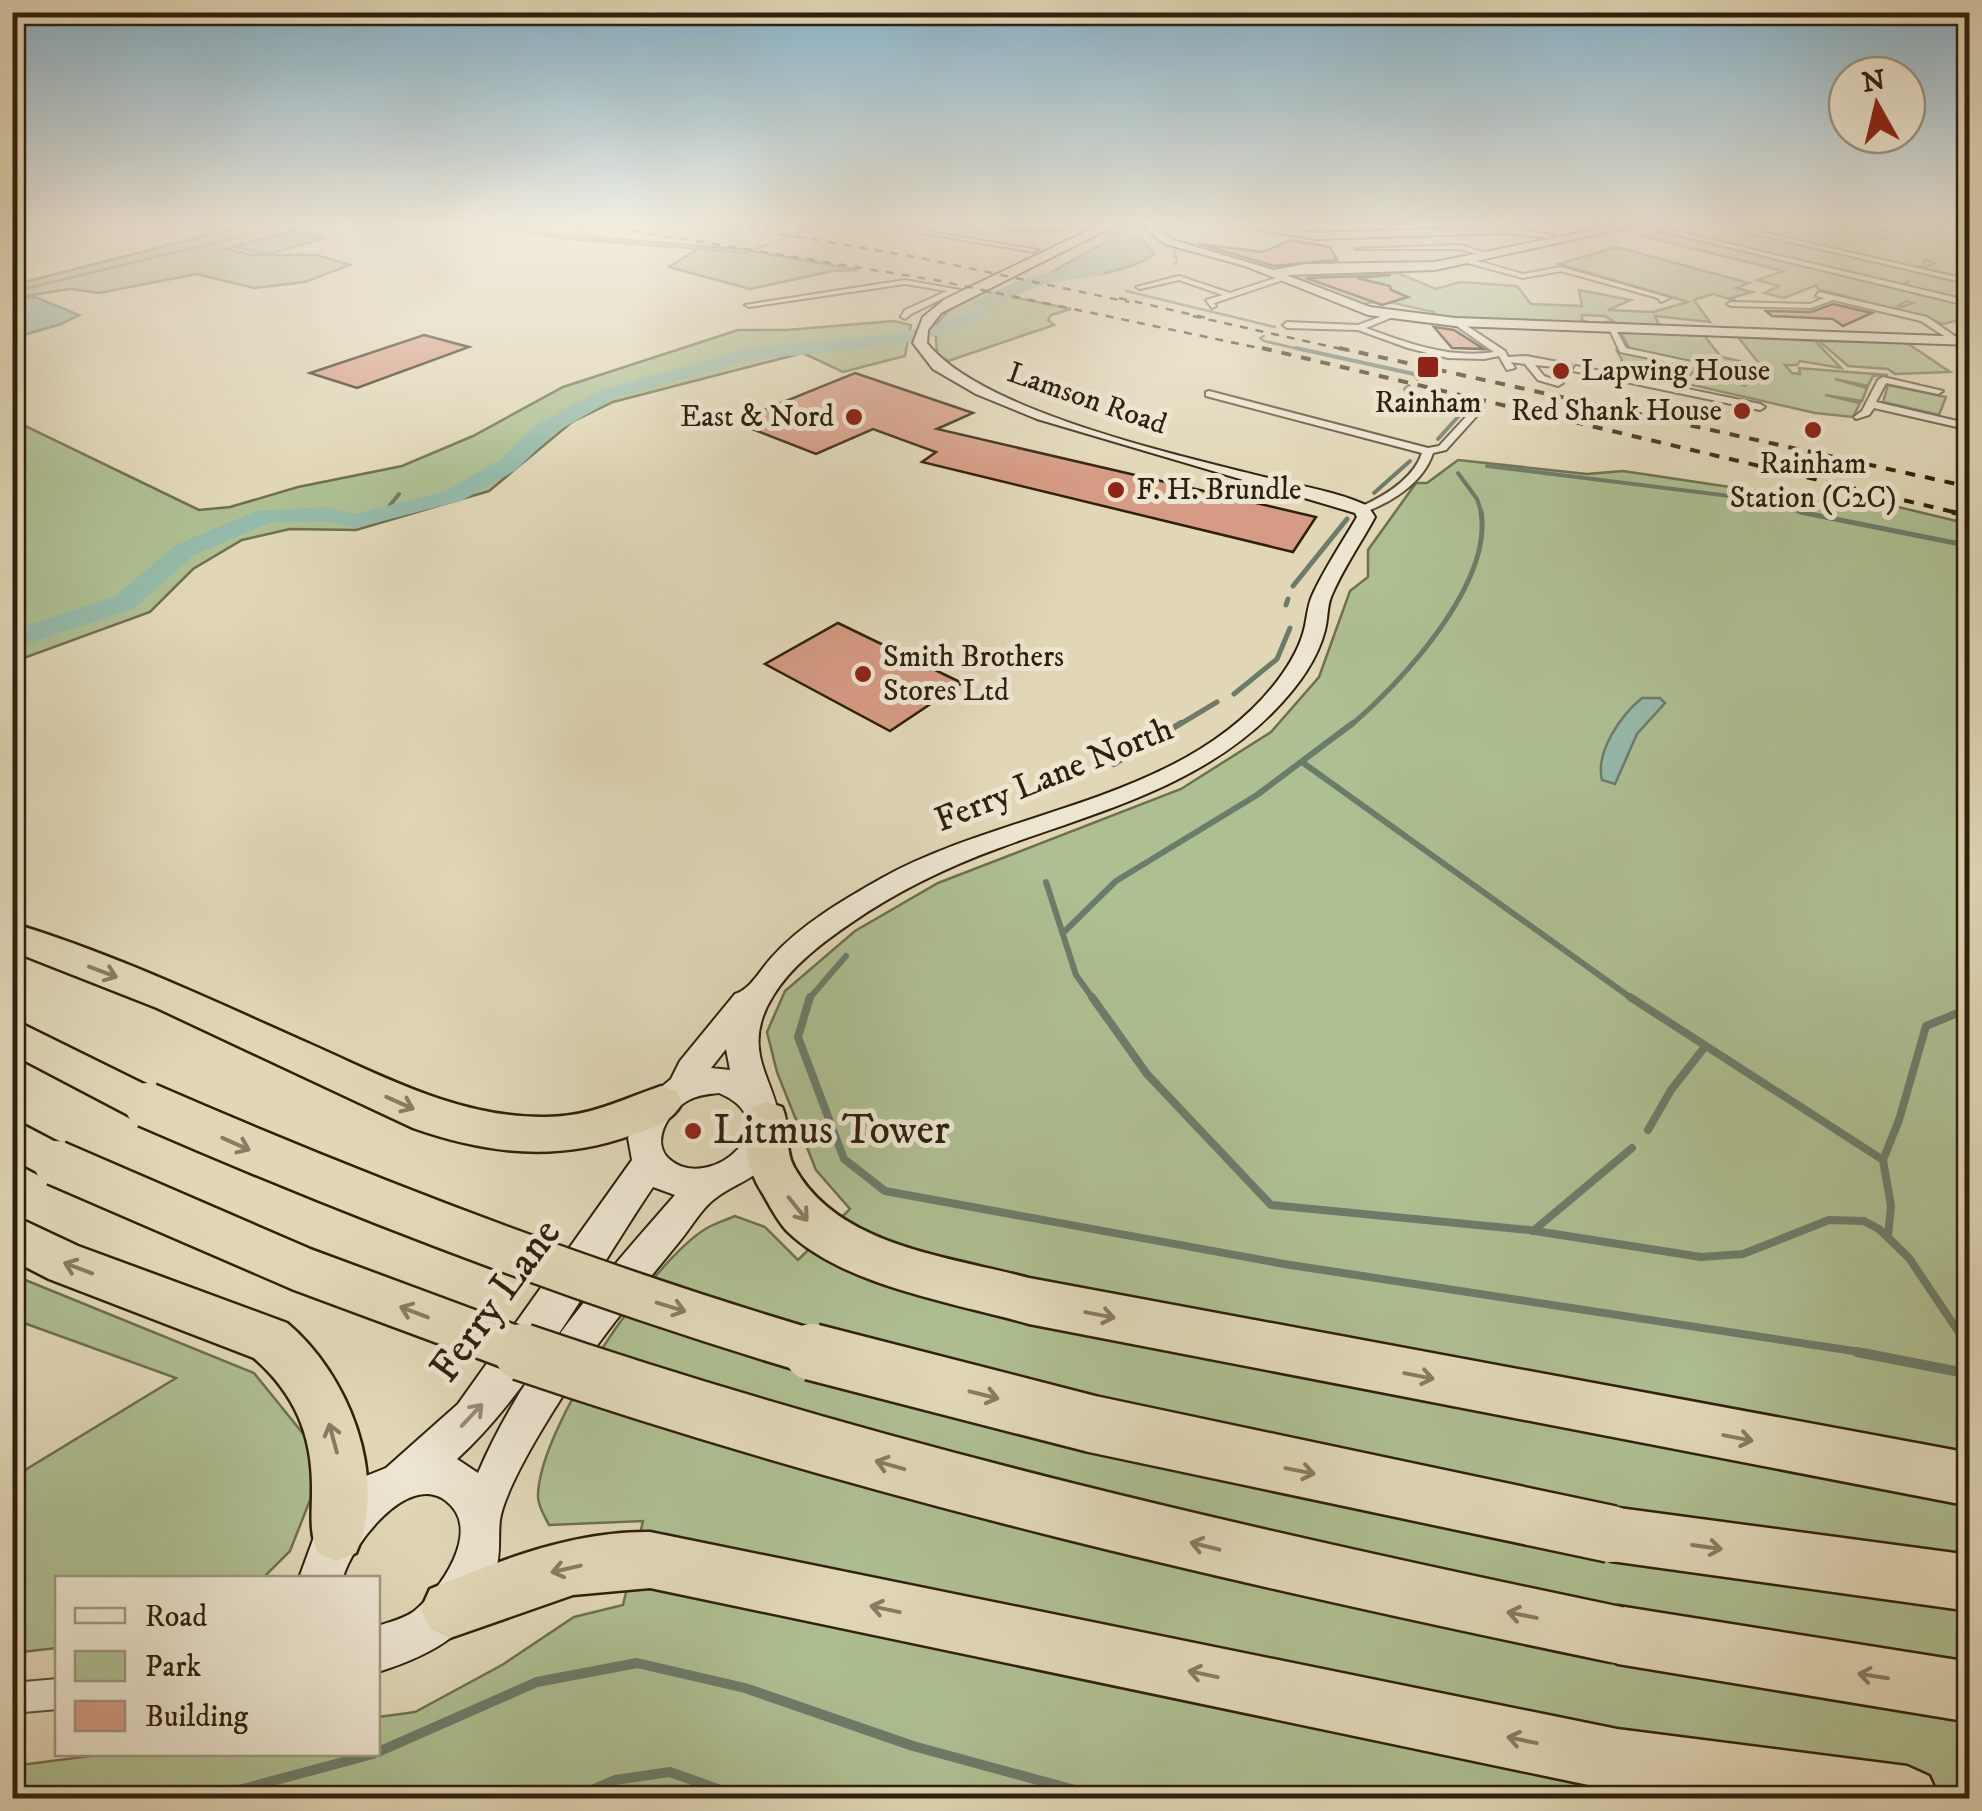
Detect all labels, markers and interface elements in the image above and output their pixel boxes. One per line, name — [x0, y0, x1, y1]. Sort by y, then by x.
north arrow — [1827, 55, 1927, 155]
text: N — [1860, 63, 1888, 101]
place label: Lapwing House — [1581, 353, 1770, 390]
marker: Rainham — [1415, 354, 1441, 380]
street label: Lamson Road — [1003, 355, 1171, 443]
marker: Lapwing House — [1550, 360, 1572, 382]
place label: Rainham — [1374, 385, 1482, 422]
place label: Red Shank House — [1511, 393, 1722, 430]
place label: East & Nord — [680, 399, 834, 436]
marker: Red Shank House — [1731, 400, 1753, 422]
marker: East & Nord — [843, 406, 865, 428]
marker: Rainham Station (C2C) — [1802, 419, 1824, 441]
place label: Rainham Station (C2C) — [1730, 446, 1896, 517]
place label: F. H. Brundle — [1136, 472, 1302, 509]
marker: F. H. Brundle — [1105, 479, 1127, 501]
place label: Smith Brothers Stores Ltd — [883, 639, 1064, 710]
marker: Smith Brothers Stores Ltd — [852, 663, 874, 685]
street label: Ferry Lane North — [928, 707, 1180, 843]
one-way arrow — [87, 964, 118, 982]
one-way arrow — [384, 1095, 415, 1113]
place label: Litmus Tower — [713, 1105, 950, 1157]
marker: Litmus Tower — [682, 1120, 704, 1142]
one-way arrow — [220, 1136, 251, 1154]
one-way arrow — [787, 1195, 809, 1221]
street label: Ferry Lane — [419, 1209, 573, 1393]
one-way arrow — [64, 1257, 94, 1275]
one-way arrow — [655, 1300, 687, 1318]
one-way arrow — [399, 1302, 430, 1320]
one-way arrow — [1083, 1306, 1115, 1325]
one-way arrow — [1402, 1368, 1434, 1387]
one-way arrow — [967, 1387, 999, 1405]
one-way arrow — [461, 1403, 484, 1428]
one-way arrow — [322, 1423, 341, 1454]
one-way arrow — [1721, 1430, 1753, 1449]
one-way arrow — [875, 1455, 906, 1473]
one-way arrow — [1283, 1463, 1315, 1482]
one-way arrow — [1190, 1536, 1221, 1555]
one-way arrow — [1691, 1538, 1723, 1557]
one-way arrow — [551, 1561, 583, 1579]
legend — [55, 1576, 380, 1756]
one-way arrow — [870, 1598, 902, 1617]
text: Road — [145, 1599, 207, 1636]
one-way arrow — [1507, 1605, 1539, 1624]
text: Park — [145, 1649, 201, 1686]
one-way arrow — [1188, 1664, 1220, 1683]
one-way arrow — [1858, 1667, 1890, 1685]
text: Building — [145, 1699, 249, 1736]
one-way arrow — [1507, 1729, 1539, 1748]

